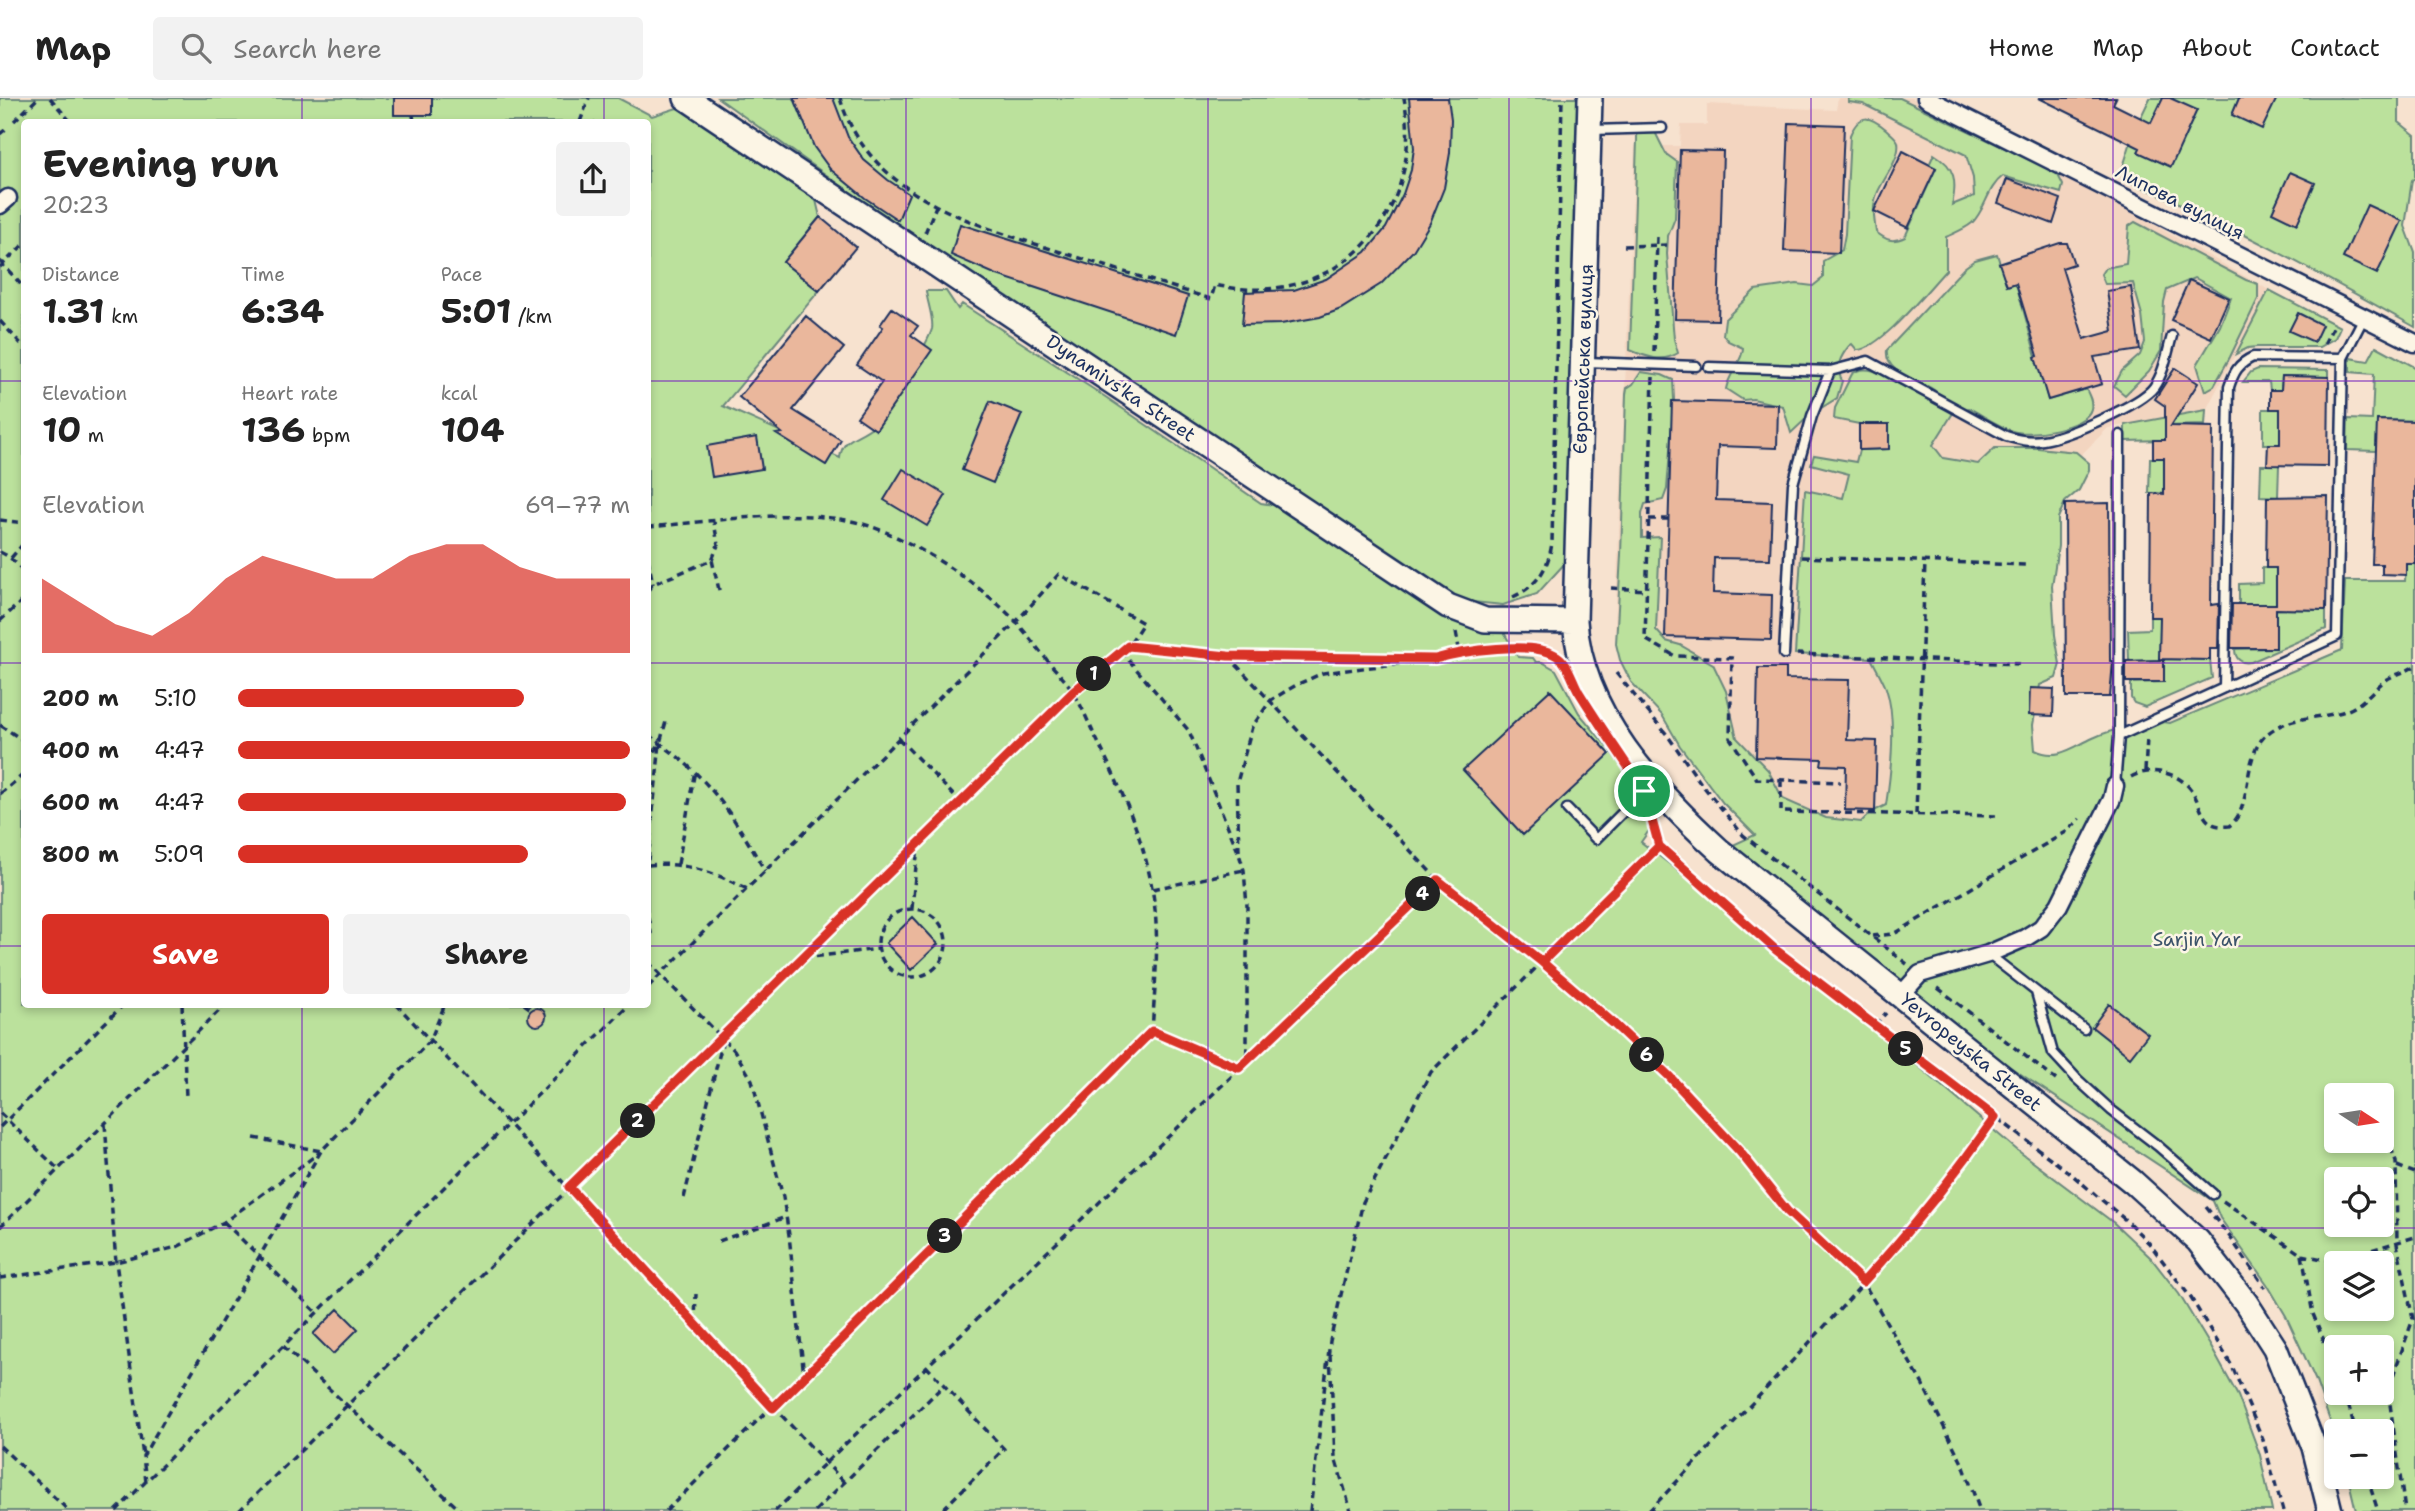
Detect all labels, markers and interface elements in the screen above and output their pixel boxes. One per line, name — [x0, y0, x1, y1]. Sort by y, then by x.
search box — [153, 17, 643, 80]
text: Map — [35, 26, 111, 71]
icon: search — [177, 29, 215, 67]
text: Search here — [233, 31, 382, 66]
text: Home — [1988, 32, 2054, 64]
text: Map — [2092, 32, 2144, 64]
text: About — [2182, 32, 2252, 64]
text: Contact — [2290, 32, 2380, 64]
text: Evening run — [42, 138, 279, 189]
button: share — [556, 142, 630, 216]
street label: Липова вулиця — [2111, 159, 2249, 245]
text: 20:23 — [42, 190, 109, 220]
text: Distance — [42, 262, 120, 287]
text: Time — [241, 262, 285, 287]
text: Pace — [441, 262, 482, 287]
street label: Європейська вулиця — [1567, 263, 1599, 455]
text: 1.31 — [42, 287, 105, 334]
text: 6:34 — [241, 287, 324, 334]
text: 5:01 — [441, 287, 512, 334]
text: km — [105, 304, 138, 329]
text: /km — [512, 304, 552, 329]
street label: Dynamivs'ka Street — [1041, 329, 1201, 447]
text: Elevation — [42, 381, 127, 406]
text: Heart rate — [241, 381, 338, 406]
text: kcal — [441, 381, 478, 406]
text: 10 — [42, 406, 81, 453]
text: 136 — [241, 406, 306, 453]
text: 104 — [441, 406, 504, 453]
text: m — [81, 423, 104, 448]
text: bpm — [306, 423, 350, 448]
text: Elevation — [42, 490, 145, 520]
text: 69–77 m — [525, 490, 630, 520]
pin: 1 — [1076, 656, 1112, 692]
text: 1 — [1089, 661, 1098, 686]
text: 200 m — [42, 683, 119, 713]
text: 5:10 — [154, 683, 197, 713]
text: 400 m — [42, 735, 119, 765]
text: 4:47 — [154, 735, 205, 765]
pin — [1614, 761, 1674, 821]
icon: arrive — [1625, 772, 1663, 810]
text: 600 m — [42, 787, 119, 817]
text: 4:47 — [154, 787, 205, 817]
text: 800 m — [42, 839, 119, 869]
text: 5:09 — [154, 839, 204, 869]
pin: 4 — [1406, 876, 1440, 912]
text: 4 — [1416, 881, 1429, 906]
button: Save — [42, 914, 329, 994]
button: Share — [343, 914, 630, 994]
park label: Sarjin Yar — [2153, 927, 2241, 952]
street label: Yevropeyska Street — [1895, 987, 2047, 1117]
pin: 5 — [1888, 1032, 1924, 1066]
text: 5 — [1900, 1036, 1911, 1061]
pin: 6 — [1630, 1038, 1664, 1072]
text: 6 — [1640, 1042, 1653, 1067]
north arrow — [2324, 1083, 2394, 1153]
map controls — [2324, 1083, 2394, 1489]
pin: 2 — [620, 1104, 656, 1138]
text: 2 — [631, 1108, 644, 1133]
button: locate — [2324, 1167, 2394, 1237]
pin: 3 — [928, 1218, 962, 1254]
text: 3 — [938, 1223, 951, 1248]
button: layers — [2324, 1251, 2394, 1321]
button: + — [2324, 1335, 2394, 1405]
button: − — [2324, 1419, 2394, 1489]

